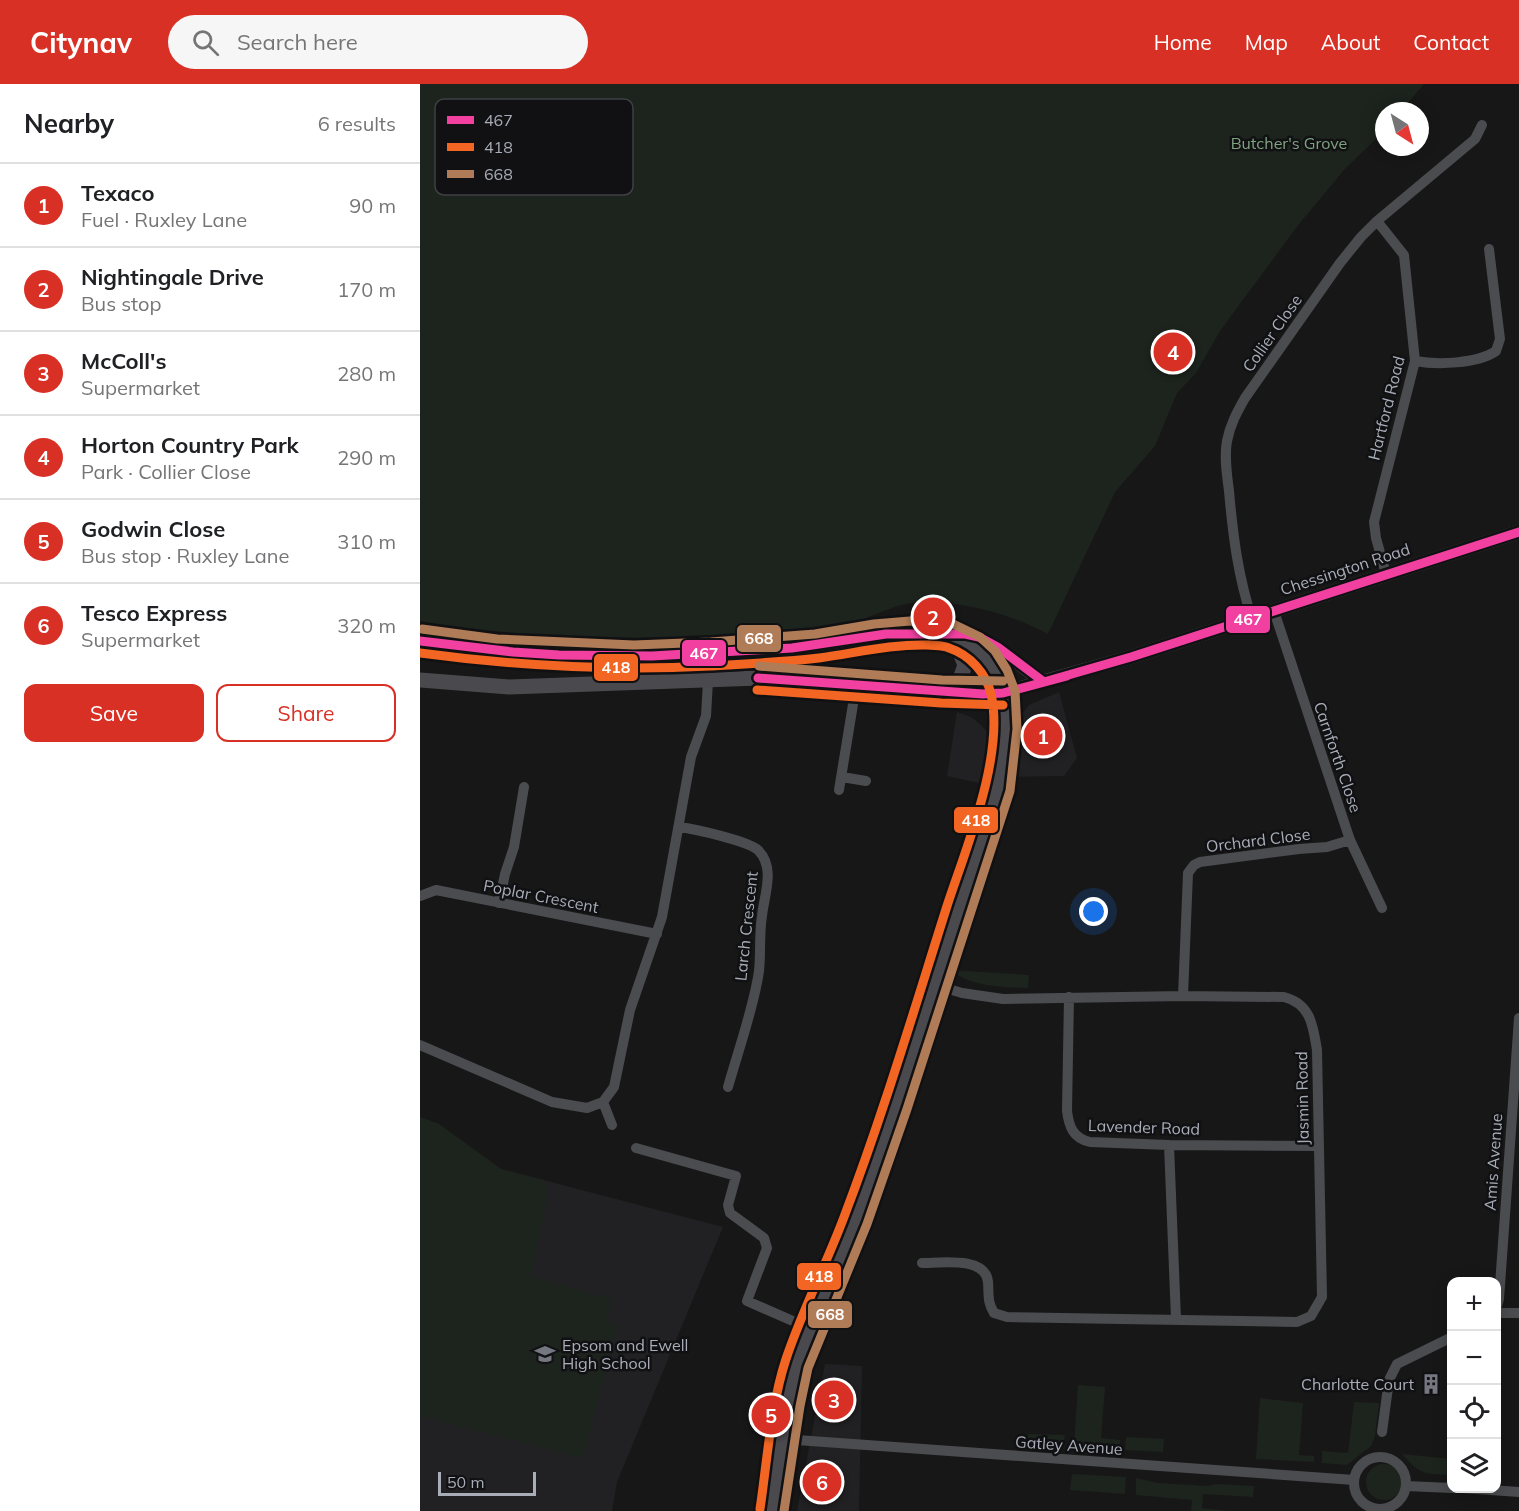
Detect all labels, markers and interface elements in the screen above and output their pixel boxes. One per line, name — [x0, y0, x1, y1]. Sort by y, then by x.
search box — [168, 15, 588, 69]
text: Citynav — [30, 25, 132, 60]
icon: search — [189, 26, 222, 59]
text: Search here — [237, 28, 358, 56]
text: Home — [1154, 29, 1212, 55]
text: Map — [1245, 29, 1288, 55]
text: About — [1321, 29, 1380, 55]
text: Contact — [1413, 29, 1489, 55]
legend — [435, 99, 633, 195]
north arrow — [1375, 102, 1429, 156]
text: Nearby — [24, 107, 114, 140]
text: 467 — [484, 110, 513, 130]
text: 6 results — [318, 111, 396, 136]
park label: Butcher's Grove — [1231, 133, 1347, 153]
text: 418 — [484, 137, 513, 157]
text: 668 — [484, 164, 513, 184]
text: Texaco — [81, 179, 154, 207]
text: 1 — [38, 193, 50, 218]
text: 90 m — [349, 193, 396, 218]
text: Fuel · Ruxley Lane — [81, 207, 247, 232]
text: Nightingale Drive — [81, 263, 264, 291]
text: 2 — [38, 277, 50, 302]
text: 170 m — [337, 277, 396, 302]
street label: Collier Close — [1238, 290, 1306, 376]
text: Bus stop — [81, 291, 161, 316]
pin: 4 — [1154, 330, 1192, 374]
text: McColl's — [81, 347, 166, 375]
street label: Hartford Road — [1363, 354, 1409, 462]
text: 3 — [38, 361, 50, 386]
text: 280 m — [337, 361, 396, 386]
text: Supermarket — [81, 375, 200, 400]
text: Horton Country Park — [81, 431, 299, 459]
text: 4 — [38, 445, 50, 470]
text: 290 m — [337, 445, 396, 470]
text: Park · Collier Close — [81, 459, 251, 484]
text: Godwin Close — [81, 515, 225, 543]
text: 5 — [38, 529, 50, 554]
text: 310 m — [337, 529, 396, 554]
street label: Chessington Road — [1278, 539, 1412, 599]
text: Bus stop · Ruxley Lane — [81, 543, 289, 568]
pin: 2 — [914, 594, 952, 640]
text: Tesco Express — [81, 599, 227, 627]
line badge: 467 — [1225, 605, 1271, 634]
text: 467 — [1234, 609, 1262, 629]
text: 6 — [38, 613, 50, 638]
text: 320 m — [337, 613, 396, 638]
line badge: 668 — [736, 624, 782, 653]
text: Supermarket — [81, 627, 200, 652]
text: 668 — [745, 628, 774, 648]
line badge: 467 — [681, 639, 727, 667]
text: 467 — [690, 643, 718, 663]
line badge: 418 — [593, 653, 639, 682]
text: 418 — [602, 657, 631, 677]
button: Save — [24, 684, 204, 742]
button: Share — [216, 684, 396, 742]
street label: Carnforth Close — [1310, 699, 1366, 815]
pin: 1 — [1024, 714, 1062, 758]
line badge: 418 — [953, 806, 999, 834]
text: 418 — [962, 810, 991, 830]
street label: Orchard Close — [1205, 824, 1311, 856]
street label: Larch Crescent — [730, 870, 762, 982]
street label: Poplar Crescent — [482, 875, 601, 917]
your location — [1079, 897, 1108, 926]
street label: Jasmin Road — [1291, 1051, 1313, 1145]
street label: Amis Avenue — [1480, 1113, 1506, 1211]
street label: Lavender Road — [1088, 1115, 1200, 1139]
line badge: 418 — [796, 1262, 842, 1291]
text: 418 — [805, 1266, 834, 1286]
map controls — [1447, 1277, 1501, 1493]
button: + — [1447, 1277, 1501, 1331]
line badge: 668 — [807, 1300, 853, 1329]
text: 668 — [816, 1304, 845, 1324]
button: − — [1447, 1331, 1501, 1385]
place label: Epsom and Ewell High School — [562, 1335, 688, 1373]
school or university icon: Epsom and Ewell High School — [533, 1342, 557, 1366]
building icon: Charlotte Court — [1419, 1372, 1443, 1396]
place label: Charlotte Court — [1301, 1374, 1414, 1394]
pin: 3 — [814, 1378, 854, 1422]
button: locate — [1447, 1385, 1501, 1439]
pin: 5 — [752, 1392, 790, 1438]
street label: Gatley Avenue — [1015, 1431, 1123, 1459]
button: layers — [1447, 1439, 1501, 1493]
pin: 6 — [802, 1460, 842, 1504]
scale bar — [438, 1469, 536, 1496]
text: 50 m — [447, 1472, 484, 1492]

